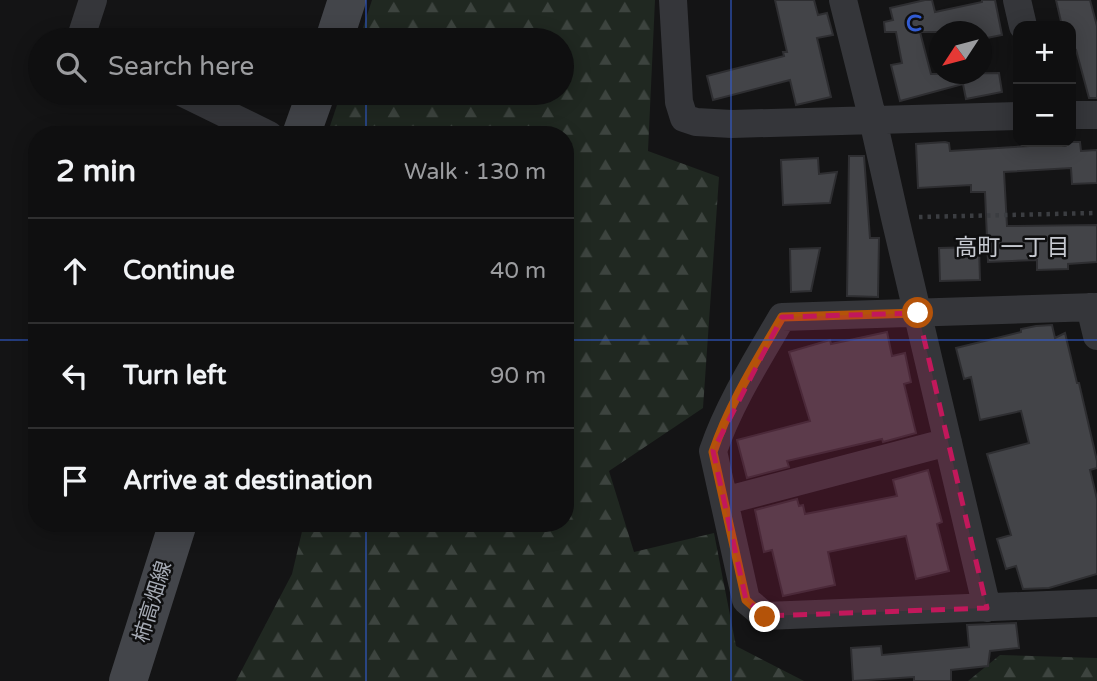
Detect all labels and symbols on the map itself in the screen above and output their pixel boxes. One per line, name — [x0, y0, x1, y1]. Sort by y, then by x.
text: C — [906, 10, 922, 38]
north arrow — [929, 21, 992, 84]
district label: 高町一丁目 — [955, 234, 1070, 262]
route start — [902, 297, 933, 328]
street label: 柿高畑線 — [129, 558, 177, 646]
route end — [749, 601, 780, 632]

